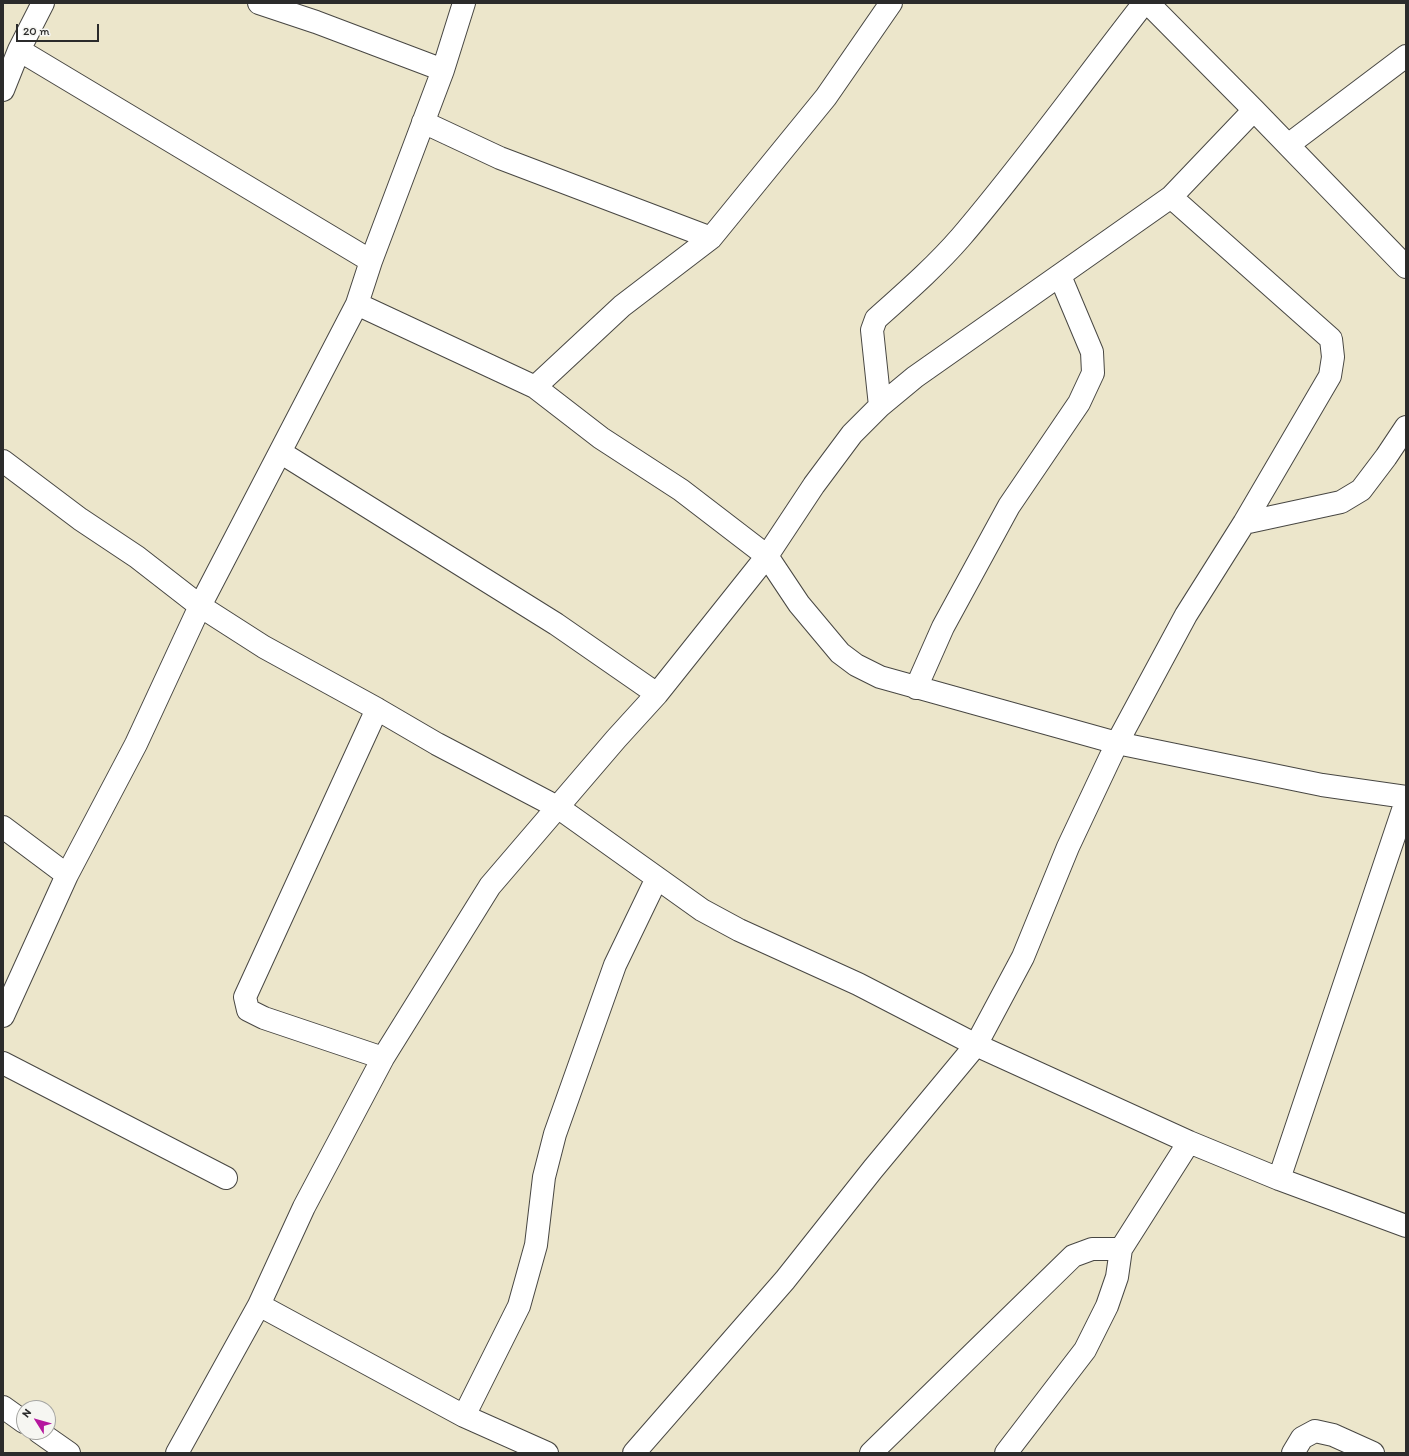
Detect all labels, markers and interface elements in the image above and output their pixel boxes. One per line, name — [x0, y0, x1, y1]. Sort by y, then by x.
scale bar — [18, 16, 101, 42]
text: 20 m — [23, 24, 50, 38]
north arrow — [16, 1400, 56, 1440]
text: N — [19, 1406, 34, 1420]

